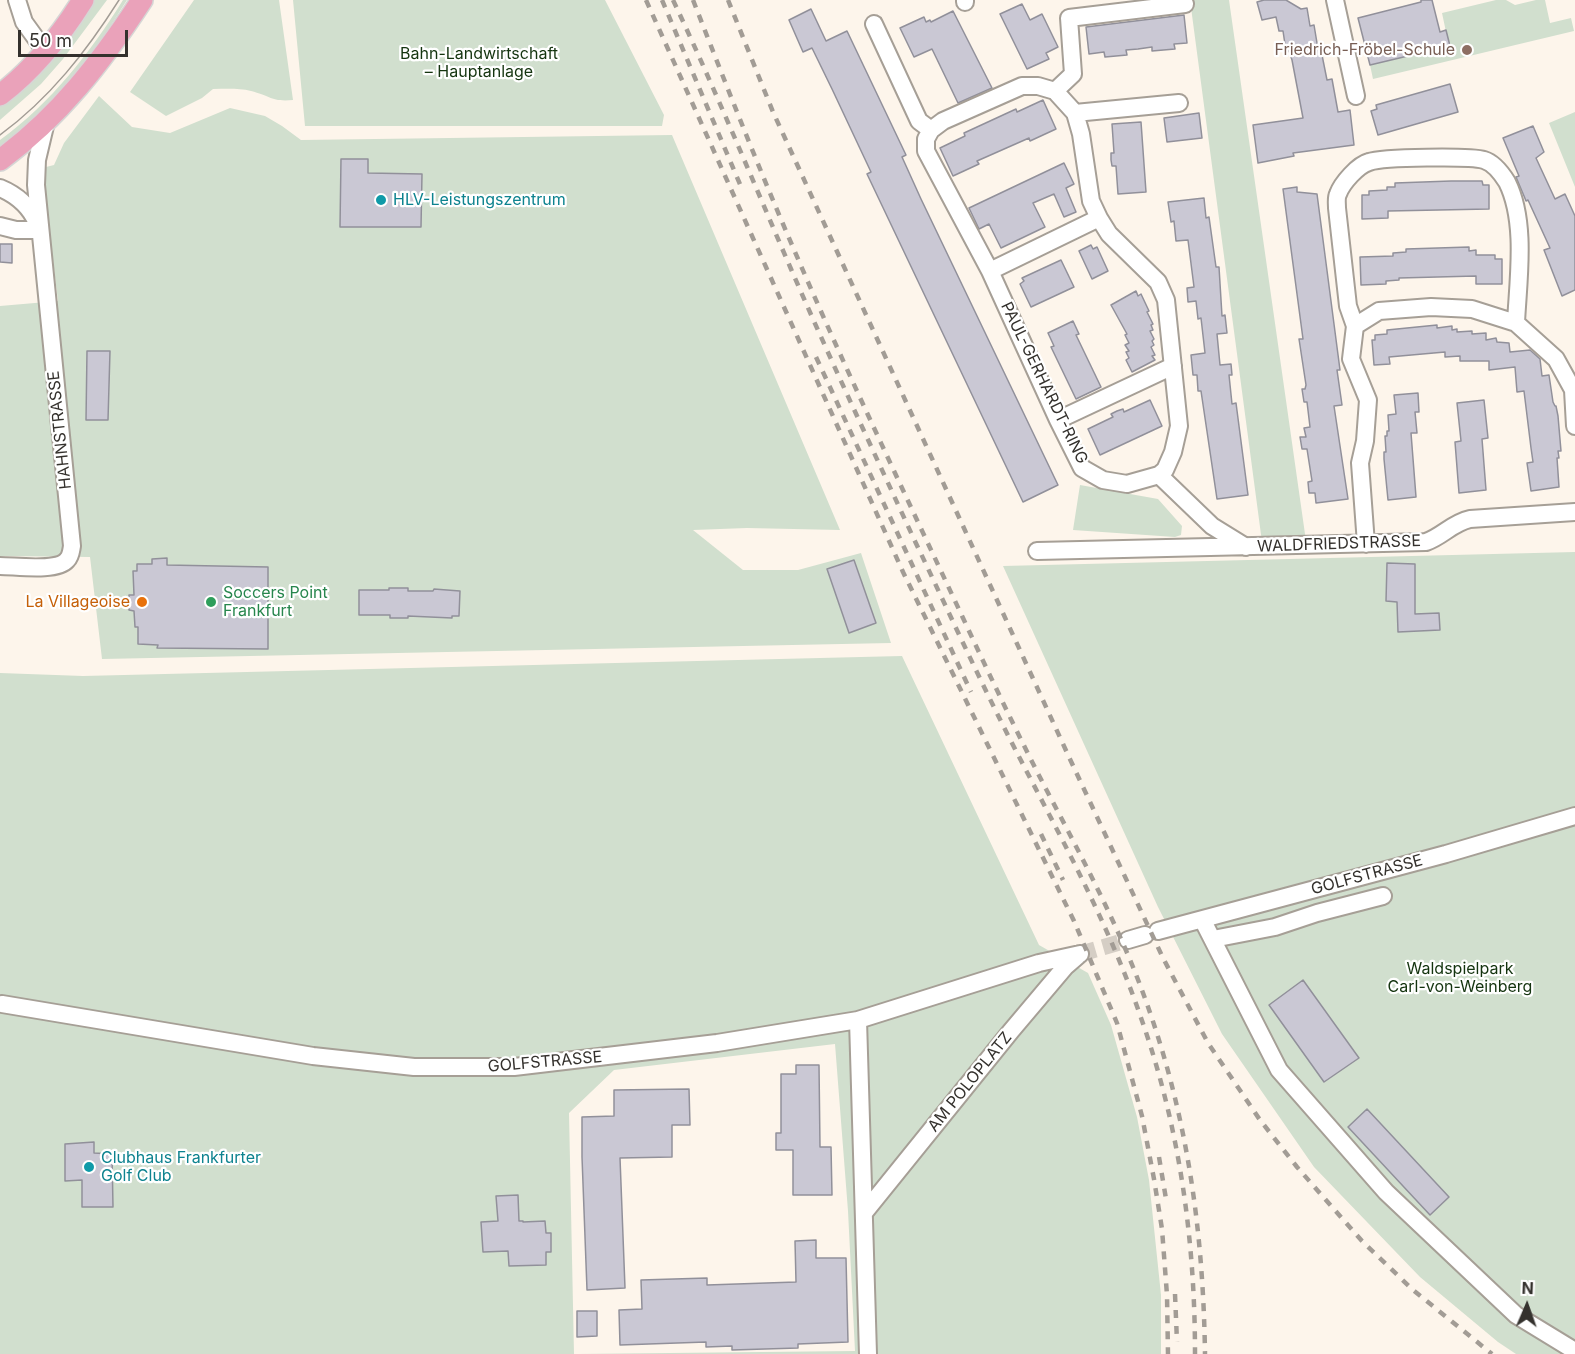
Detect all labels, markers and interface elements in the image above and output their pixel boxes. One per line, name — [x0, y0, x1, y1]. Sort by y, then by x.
scale bar — [21, 18, 130, 56]
text: 50 m — [29, 30, 72, 51]
place label: Friedrich-Fröbel-Schule — [1274, 40, 1455, 60]
marker: Friedrich-Fröbel-Schule — [1460, 43, 1474, 57]
park label: Bahn-Landwirtschaft – Hauptanlage — [400, 44, 558, 82]
place label: HLV-Leistungszentrum — [393, 190, 566, 210]
marker: HLV-Leistungszentrum — [374, 193, 388, 207]
street label: PAUL-GERHARDT-RING — [996, 299, 1092, 467]
street label: HAHNSTRASSE — [44, 370, 76, 490]
street label: WALDFRIEDSTRASSE — [1257, 532, 1421, 556]
place label: Soccers Point Frankfurt — [223, 583, 328, 621]
place label: La Villageoise — [25, 592, 130, 612]
marker: La Villageoise — [135, 595, 149, 609]
marker: Soccers Point Frankfurt — [204, 595, 218, 609]
street label: GOLFSTRASSE — [1309, 851, 1425, 899]
park label: Waldspielpark Carl-von-Weinberg — [1388, 959, 1532, 997]
street label: AM POLOPLATZ — [924, 1028, 1016, 1136]
street label: GOLFSTRASSE — [487, 1047, 603, 1077]
place label: Clubhaus Frankfurter Golf Club — [101, 1148, 261, 1186]
marker: Clubhaus Frankfurter Golf Club — [82, 1160, 96, 1174]
north arrow — [1497, 1276, 1557, 1336]
text: N — [1521, 1278, 1534, 1298]

